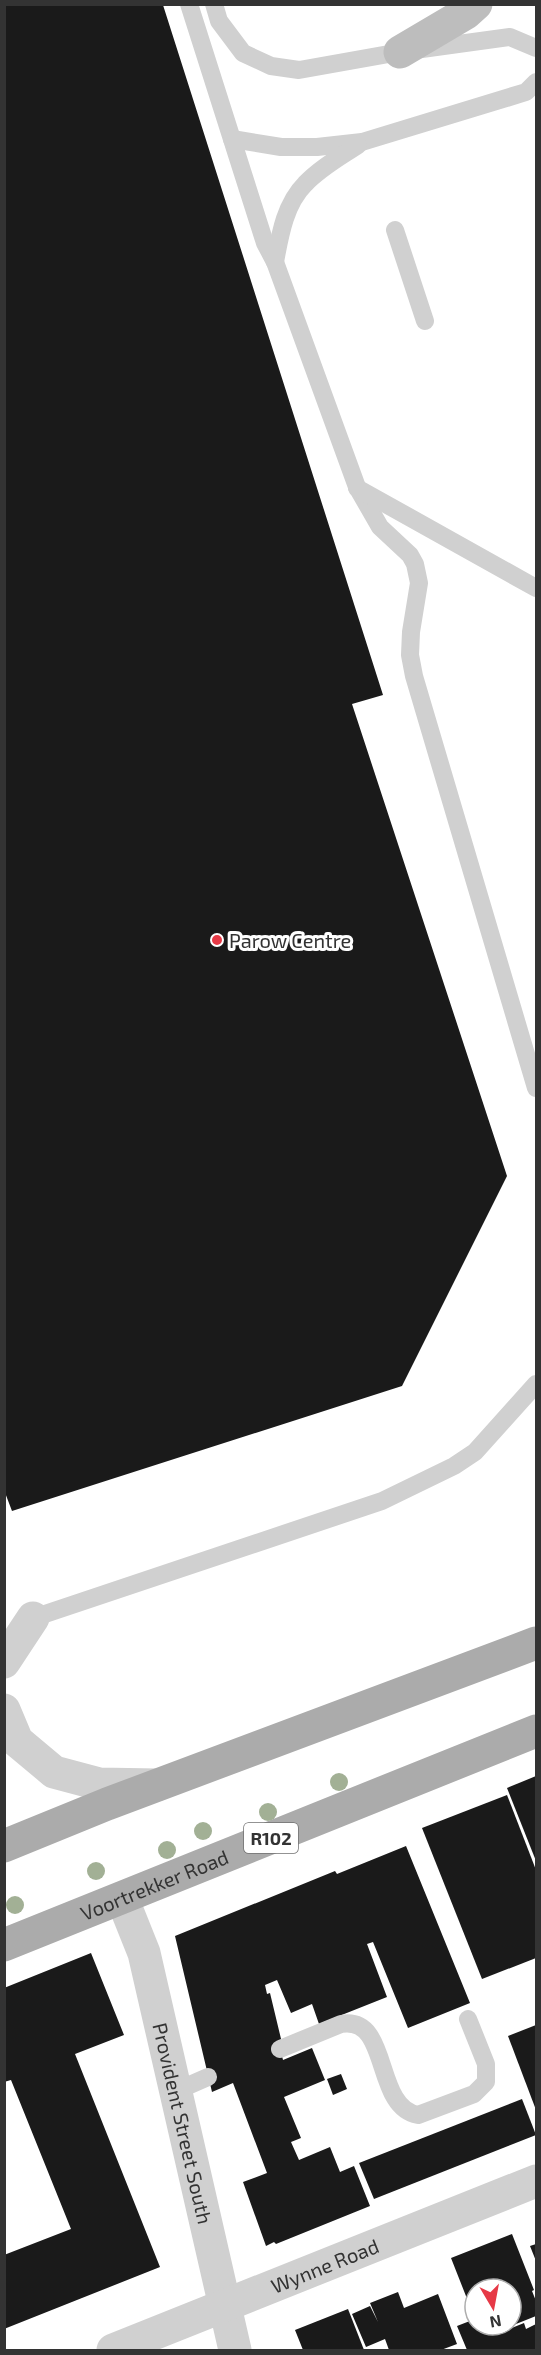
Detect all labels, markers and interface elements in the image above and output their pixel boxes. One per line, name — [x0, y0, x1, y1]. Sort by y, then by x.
place label: Parow Centre — [229, 928, 351, 952]
marker: Parow Centre — [210, 933, 224, 947]
road number: R102 — [244, 1823, 298, 1853]
street label: Voortrekker Road — [77, 1844, 232, 1925]
street label: Provident Street South — [148, 2020, 218, 2226]
street label: Wynne Road — [267, 2233, 382, 2298]
north arrow — [463, 2277, 523, 2337]
text: N — [488, 2312, 503, 2333]

